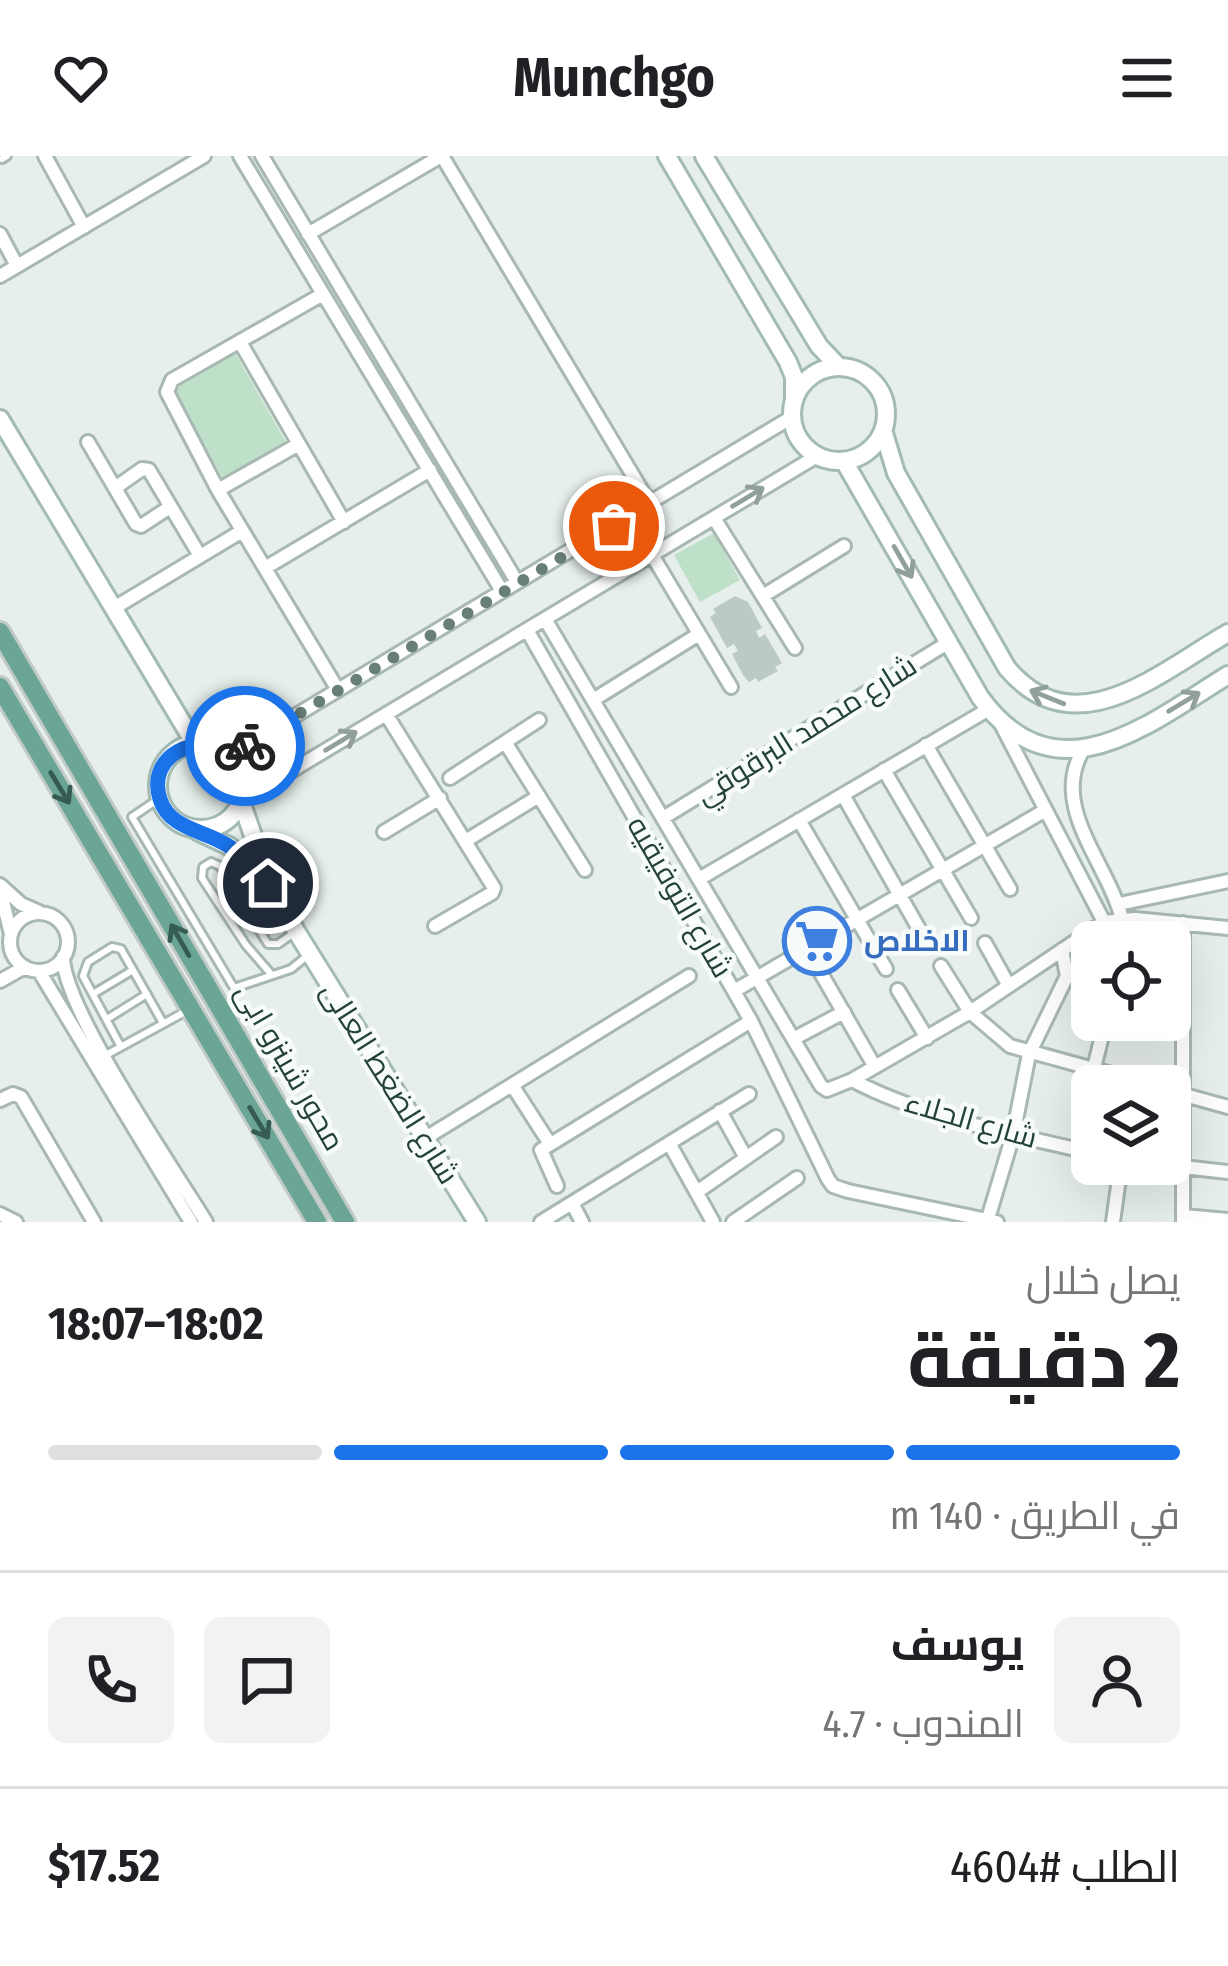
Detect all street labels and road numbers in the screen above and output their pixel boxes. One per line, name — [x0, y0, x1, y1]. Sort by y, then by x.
street label: شارع محمد البرقوقي — [689, 647, 926, 817]
street label: شارع التوفيقيه — [618, 810, 741, 985]
street label: شارع الضغط العالى — [312, 975, 467, 1192]
street label: محور شينزو ابى — [228, 977, 352, 1157]
street label: شارع الجلاء — [900, 1084, 1041, 1158]

